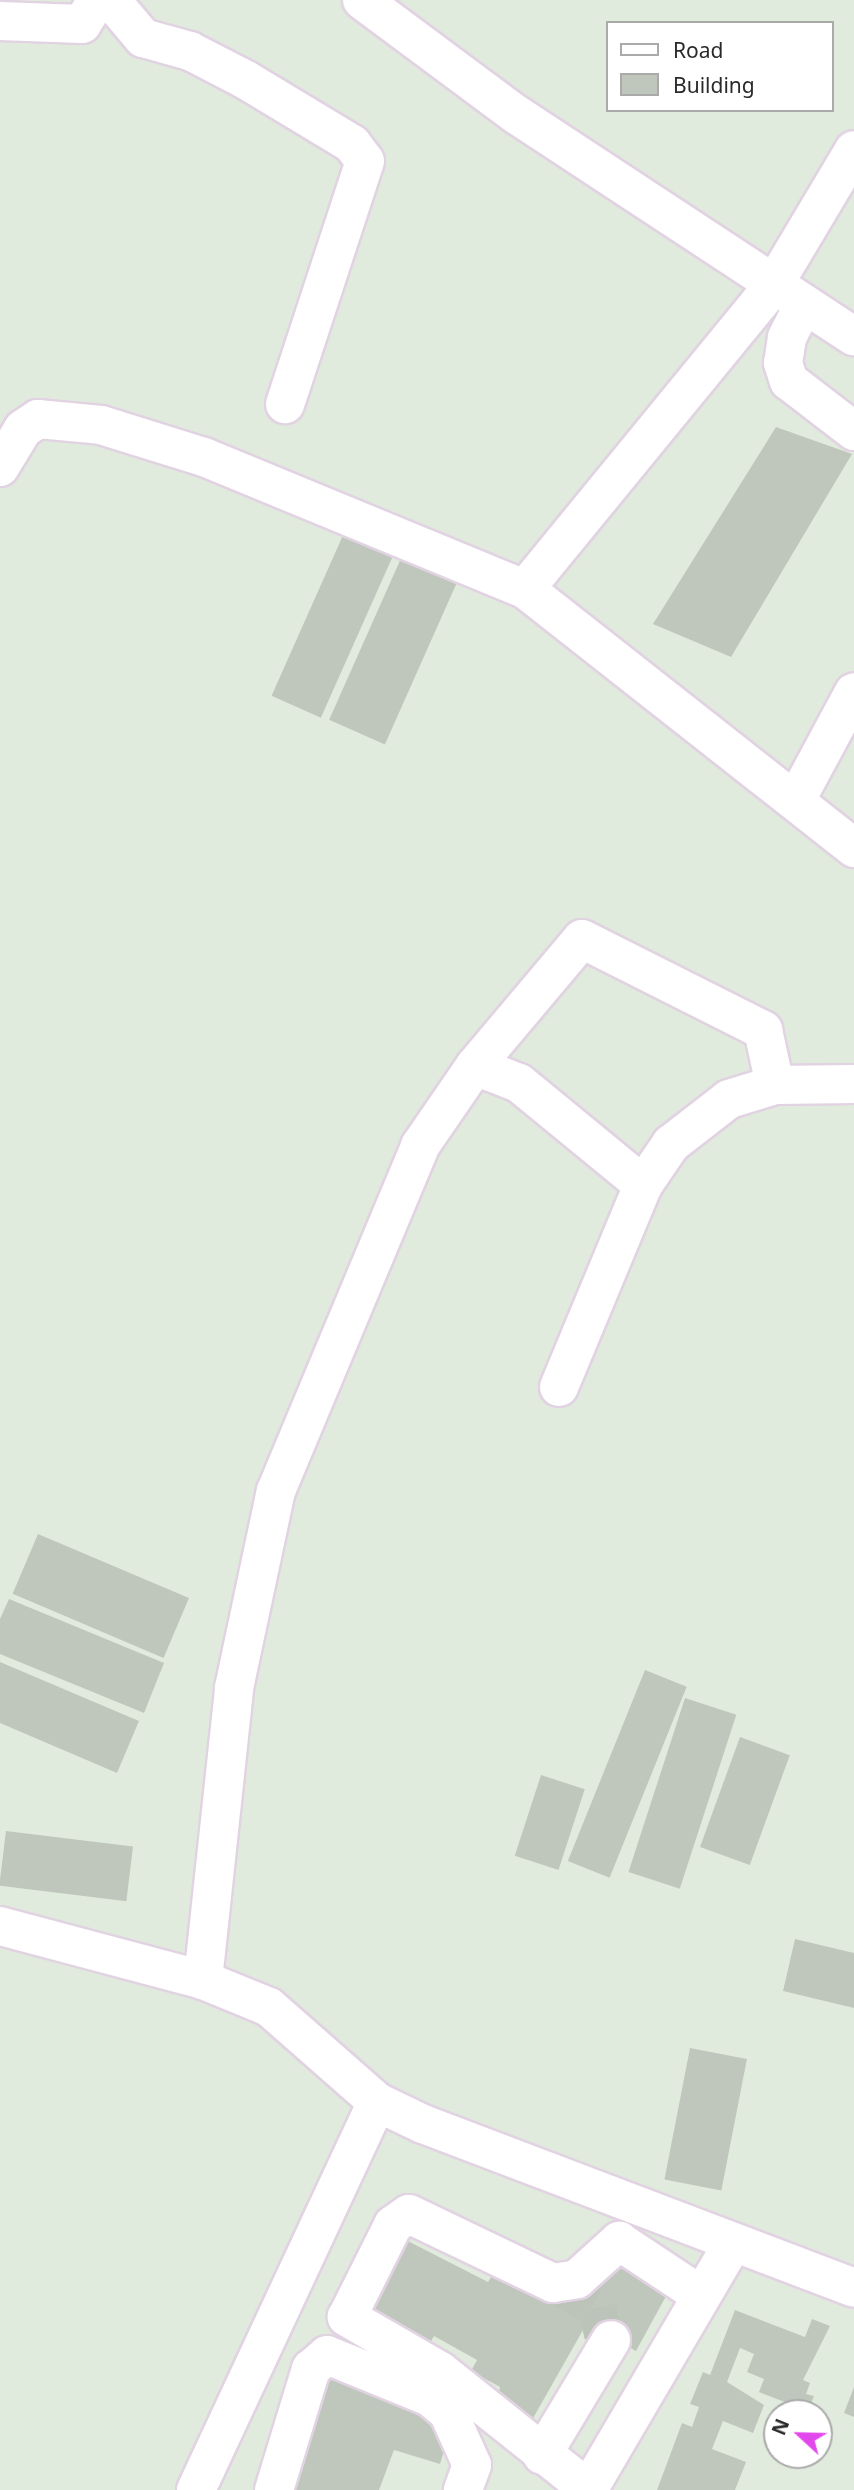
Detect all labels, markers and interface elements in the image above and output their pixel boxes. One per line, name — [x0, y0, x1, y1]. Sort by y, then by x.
legend — [606, 21, 833, 112]
text: Road — [673, 36, 723, 64]
text: Building — [673, 71, 755, 99]
north arrow — [763, 2399, 833, 2469]
text: N — [765, 2415, 795, 2439]

